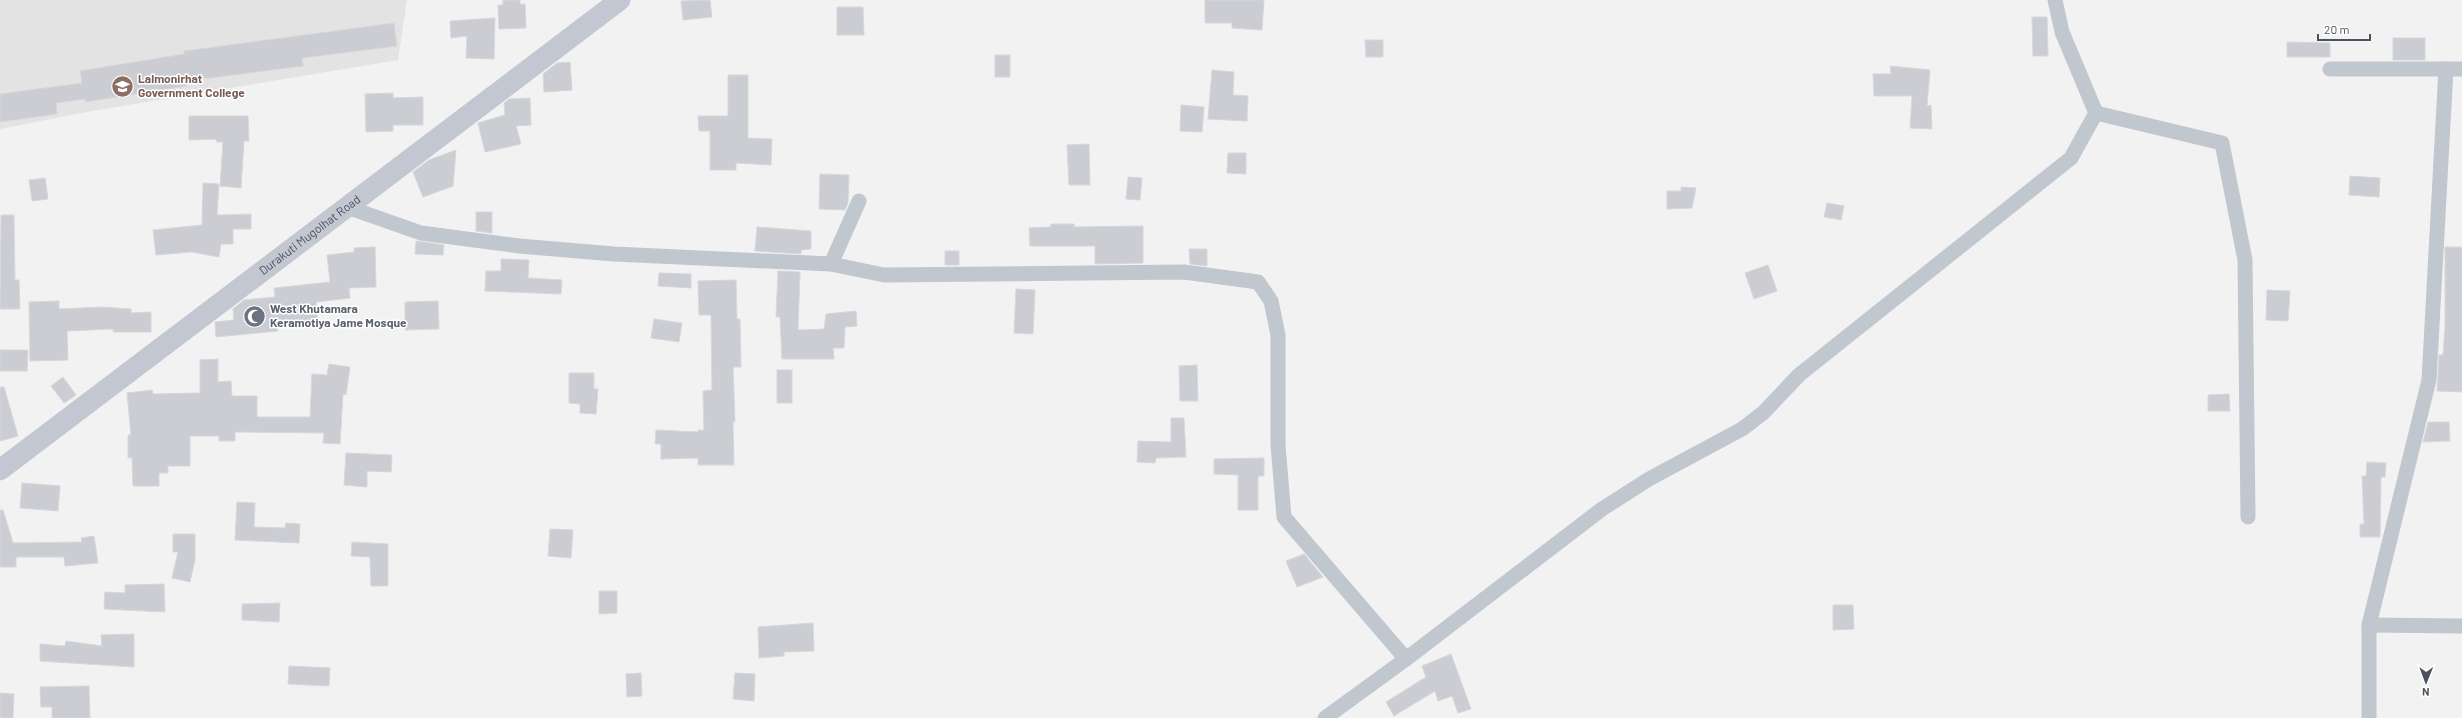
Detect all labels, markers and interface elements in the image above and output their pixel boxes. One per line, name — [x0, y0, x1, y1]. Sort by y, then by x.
scale bar — [2318, 16, 2370, 42]
text: 20 m — [2324, 22, 2350, 36]
place label: Lalmonirhat Government College — [138, 71, 245, 99]
school or university icon: Lalmonirhat Government College — [109, 73, 135, 99]
street label: Durakuti Mugolhat Road — [256, 191, 363, 277]
place label: West Khutamara Keramotiya Jame Mosque — [270, 301, 407, 329]
mosque icon: West Khutamara Keramotiya Jame Mosque — [242, 303, 268, 329]
north arrow — [2406, 662, 2446, 702]
text: N — [2422, 686, 2430, 699]

